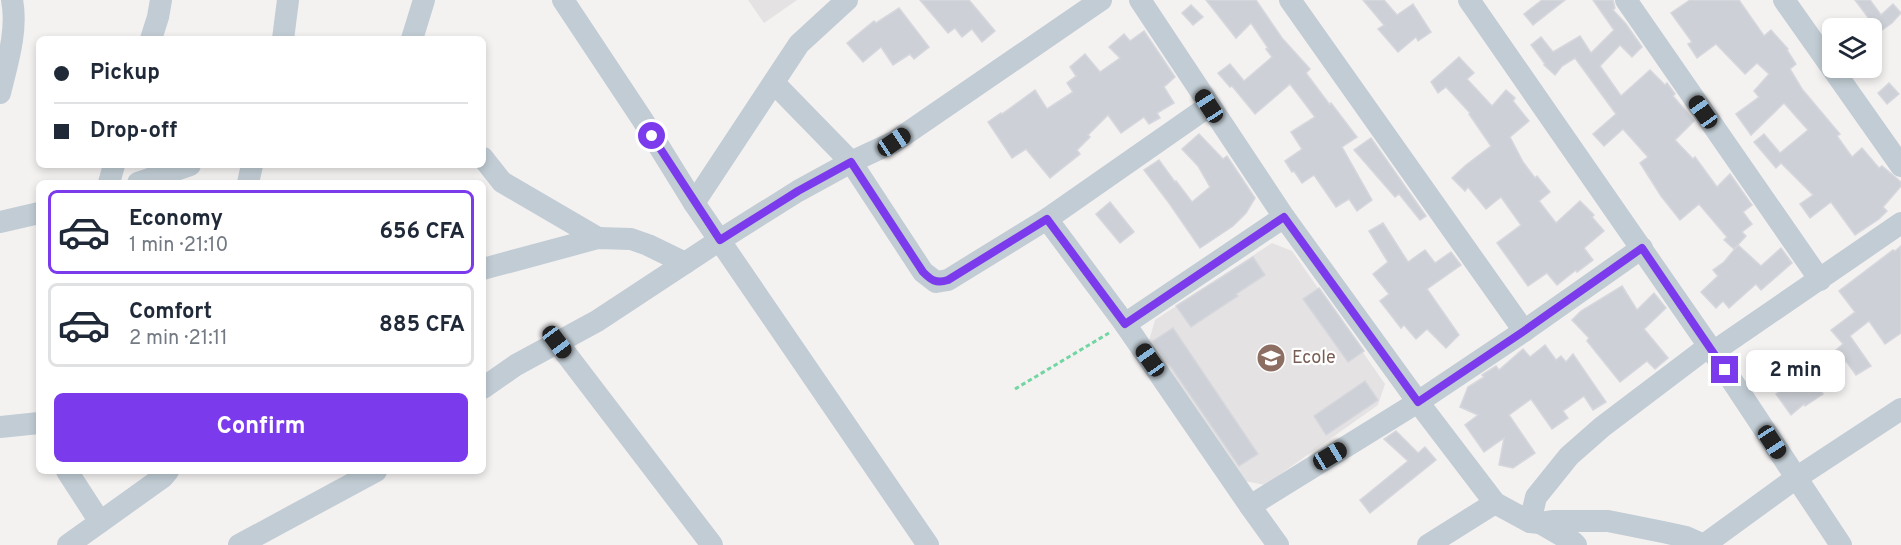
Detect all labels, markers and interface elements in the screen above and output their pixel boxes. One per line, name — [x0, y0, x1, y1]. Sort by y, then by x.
map controls — [1822, 18, 1882, 78]
button: layers — [1822, 18, 1882, 78]
text: Pickup — [90, 60, 160, 87]
car — [1192, 86, 1226, 126]
car — [1685, 92, 1721, 132]
text: Drop-off — [90, 118, 177, 145]
route start — [638, 122, 665, 149]
car — [874, 124, 914, 160]
icon: car — [57, 205, 111, 259]
text: Economy — [129, 206, 223, 233]
text: 656 CFA — [380, 219, 465, 246]
text: 1 min · 21:10 — [129, 233, 228, 259]
icon: car — [57, 298, 111, 352]
text: Comfort — [129, 299, 212, 326]
text: 885 CFA — [379, 312, 465, 339]
car — [539, 322, 575, 362]
text: 2 min · 21:11 — [129, 326, 228, 352]
car — [1132, 340, 1168, 380]
school or university icon: Ecole — [1255, 342, 1287, 374]
place label: Ecole — [1292, 347, 1336, 370]
callout: 2 min — [1746, 349, 1845, 391]
route end — [1711, 356, 1738, 383]
text: 2 min — [1769, 358, 1822, 384]
button: Confirm — [54, 393, 468, 462]
car — [1755, 422, 1789, 462]
car — [1310, 439, 1350, 473]

